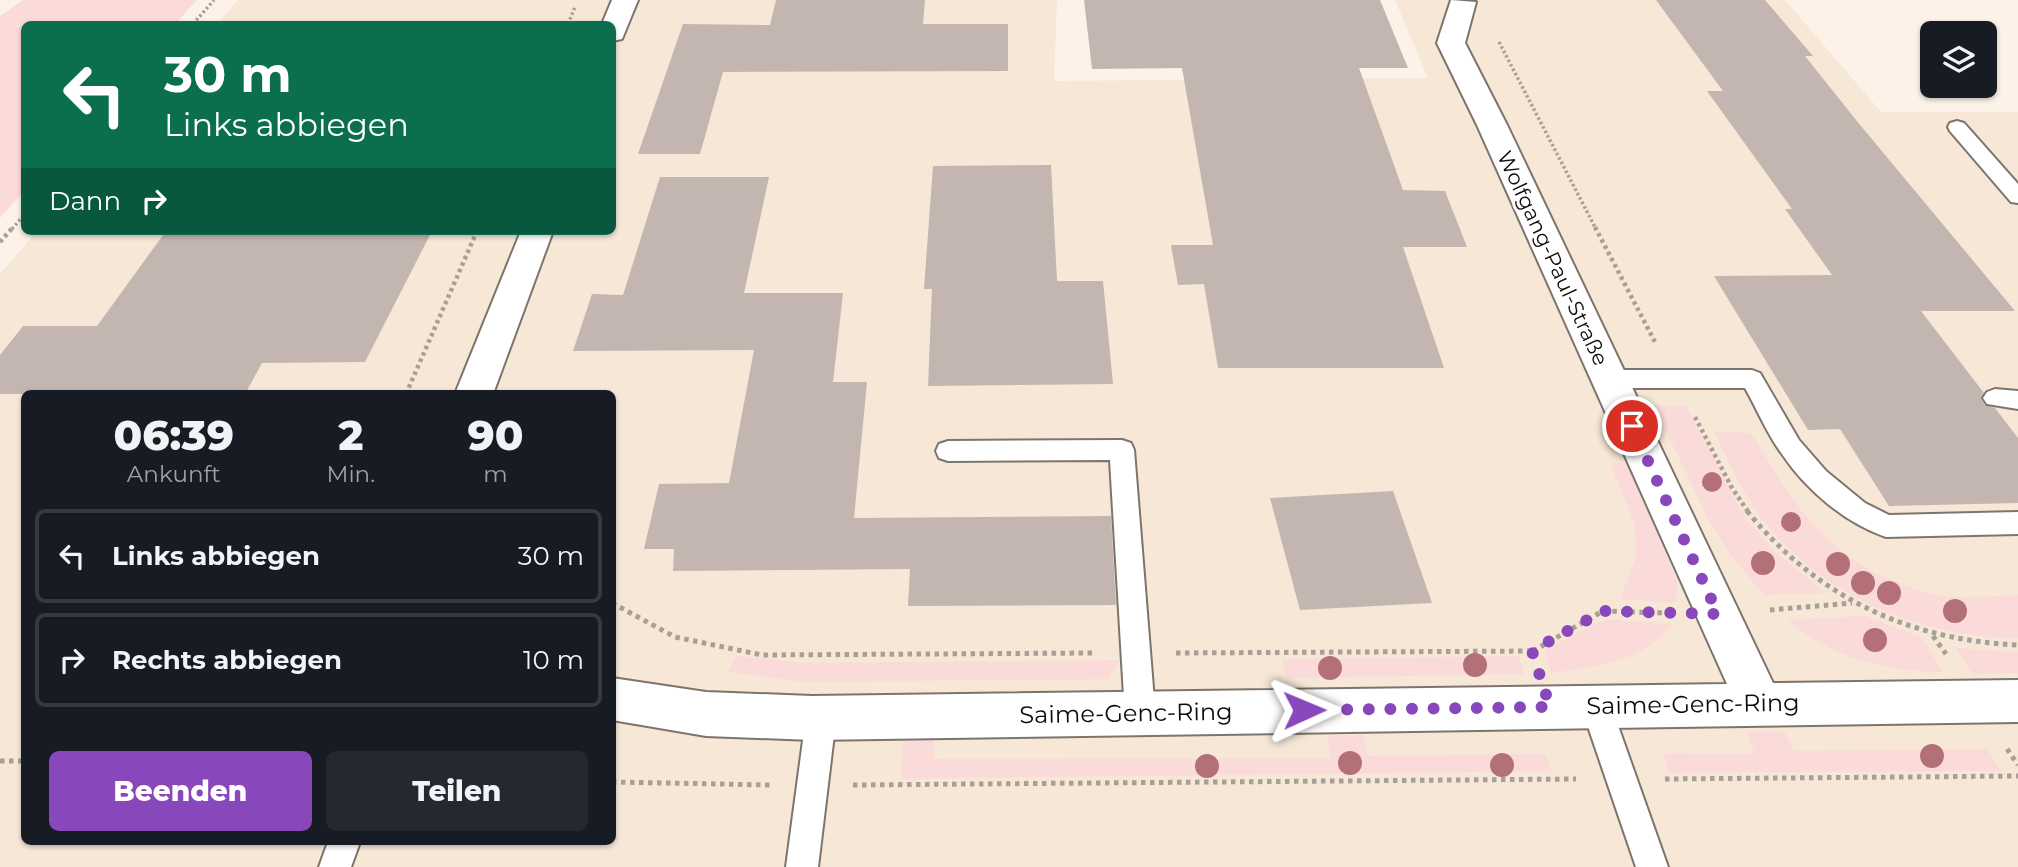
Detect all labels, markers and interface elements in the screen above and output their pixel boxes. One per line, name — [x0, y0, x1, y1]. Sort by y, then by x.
map controls — [1920, 21, 1997, 98]
button: layers — [1920, 21, 1997, 98]
text: 30 m — [164, 45, 292, 104]
icon: left — [49, 49, 140, 140]
text: Links abbiegen — [164, 105, 409, 144]
street label: Wolfgang-Paul-Straße — [1492, 147, 1614, 369]
icon: right — [135, 182, 173, 220]
text: Dann — [49, 185, 121, 217]
pin — [1602, 396, 1662, 456]
icon: arrive — [1613, 407, 1651, 445]
text: 06:39 — [113, 409, 234, 461]
text: 2 — [338, 409, 363, 461]
text: 90 — [467, 409, 524, 461]
text: Ankunft — [127, 460, 221, 488]
text: Min. — [326, 460, 375, 488]
text: m — [483, 460, 508, 488]
icon: left — [53, 537, 91, 575]
text: Links abbiegen — [112, 540, 320, 572]
text: 30 m — [518, 540, 584, 572]
icon: right — [53, 641, 91, 679]
text: Rechts abbiegen — [112, 644, 342, 676]
text: 10 m — [523, 644, 584, 676]
position arrow — [1267, 673, 1341, 747]
street label: Saime-Genc-Ring — [1586, 688, 1800, 720]
street label: Saime-Genc-Ring — [1019, 697, 1233, 729]
button: Beenden — [49, 751, 312, 831]
button: Teilen — [326, 751, 588, 831]

